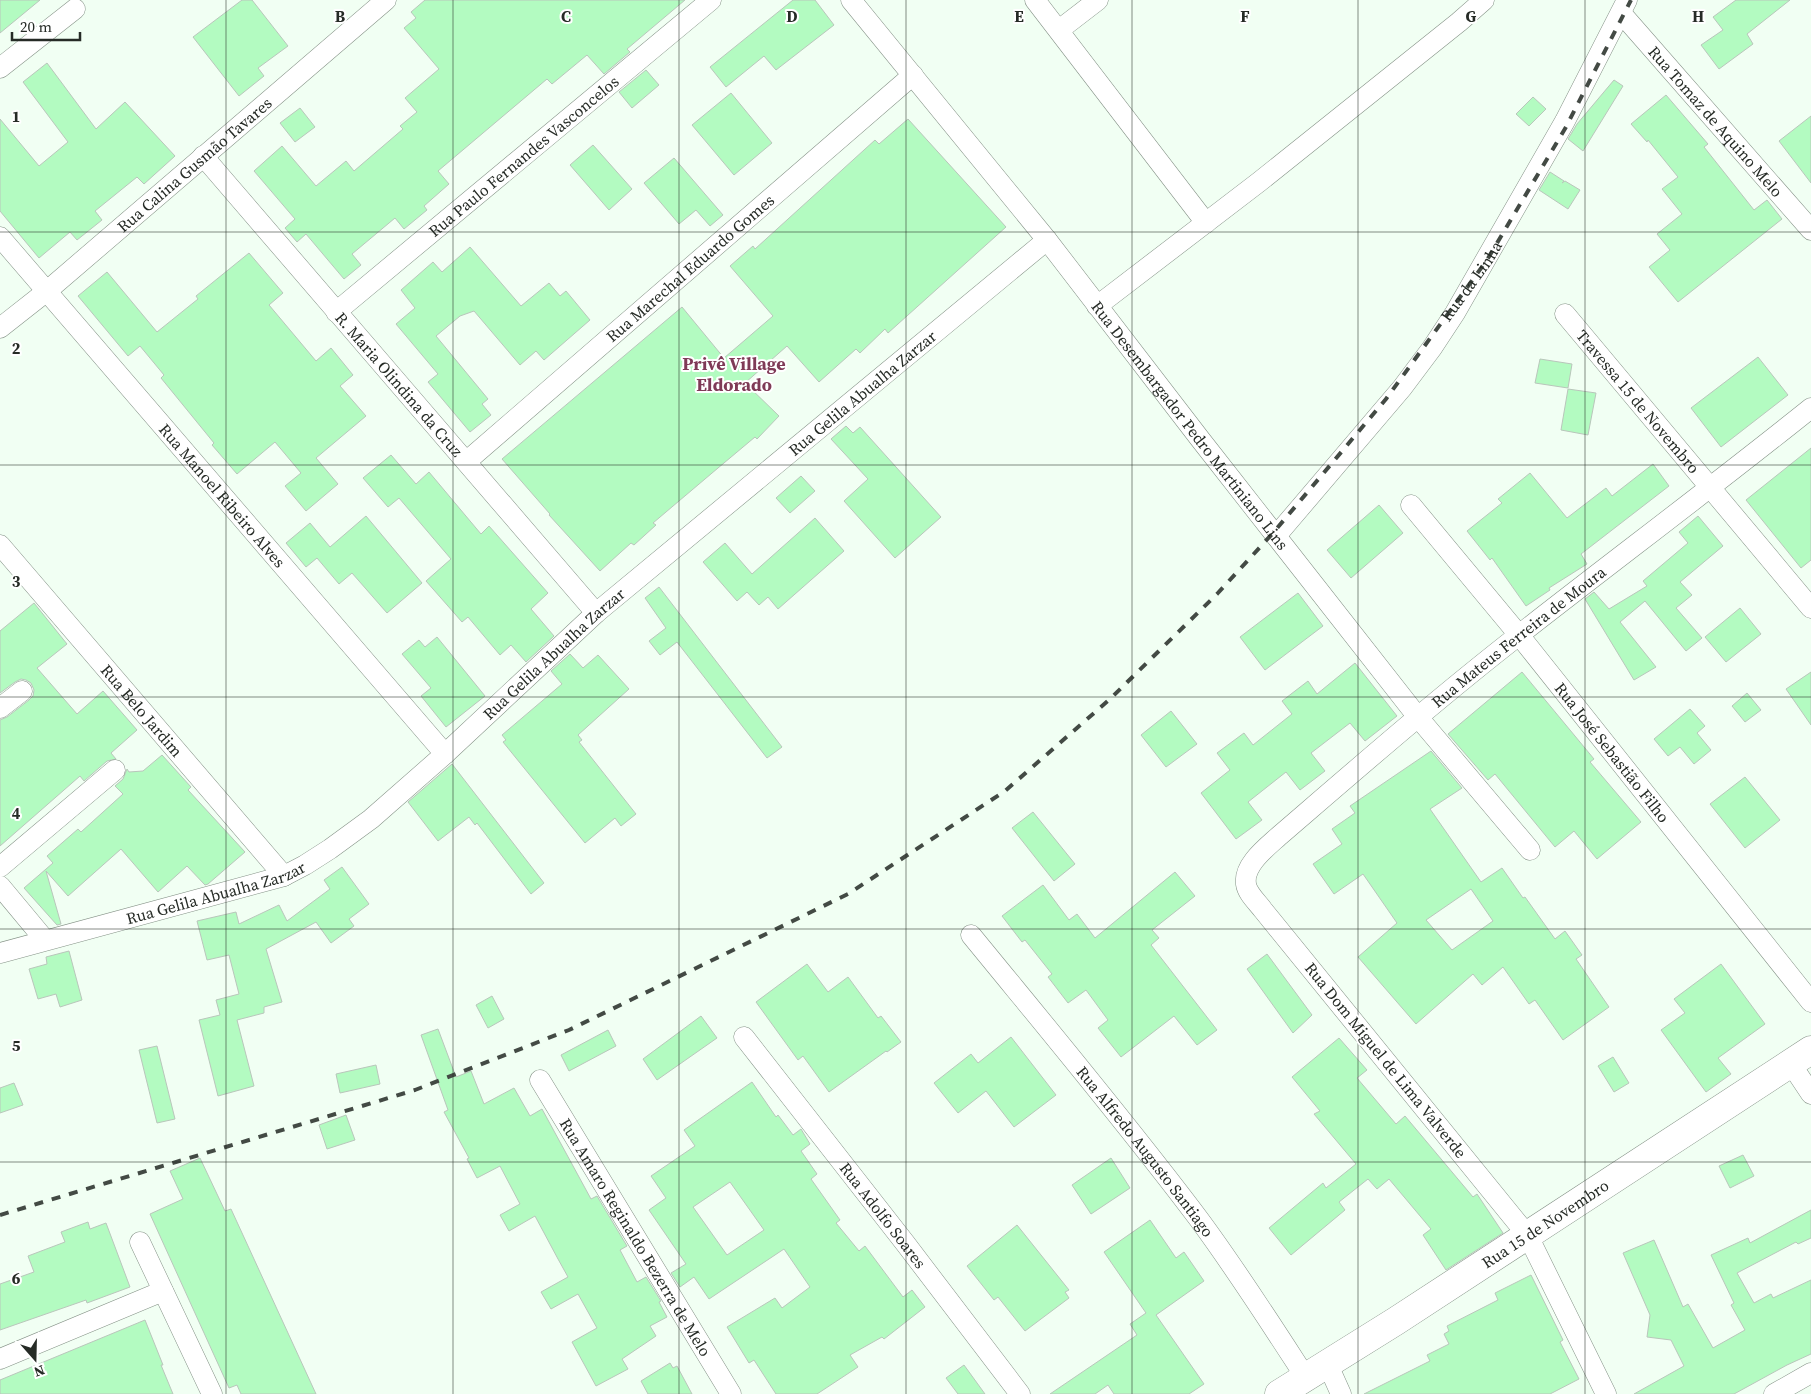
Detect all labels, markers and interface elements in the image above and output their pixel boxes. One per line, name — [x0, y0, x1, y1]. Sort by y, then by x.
text: B — [335, 5, 346, 27]
text: C — [561, 5, 571, 27]
text: D — [786, 5, 798, 27]
text: E — [1014, 5, 1024, 27]
text: F — [1240, 5, 1250, 27]
text: G — [1466, 5, 1477, 27]
text: H — [1692, 5, 1704, 27]
scale bar — [12, 10, 80, 42]
text: 20 m — [20, 16, 52, 37]
street label: Rua Tomaz de Aquino Melo — [1644, 41, 1788, 202]
street label: Rua Paulo Fernandes Vasconcelos — [424, 70, 623, 242]
street label: Rua Calina Gusmão Tavares — [112, 92, 276, 237]
text: 1 — [12, 105, 20, 127]
street label: Rua Marechal Eduardo Gomes — [601, 189, 779, 347]
street label: Rua da Linha — [1435, 236, 1507, 326]
street label: Rua Desembargador Pedro Martiniano Lins — [1087, 296, 1294, 554]
street label: R. Maria Olindina da Cruz — [330, 307, 468, 461]
street label: Rua Gelila Abualha Zarzar — [784, 325, 941, 461]
street label: Travessa 15 de Novembro — [1571, 325, 1705, 478]
text: 2 — [12, 337, 21, 359]
district label: Privê Village Eldorado — [682, 351, 786, 397]
street label: Rua Manoel Ribeiro Alves — [154, 419, 291, 572]
street label: Rua Mateus Ferreira de Moura — [1427, 560, 1611, 712]
text: 3 — [12, 570, 21, 592]
street label: Rua Gelila Abualha Zarzar — [478, 582, 630, 724]
street label: Rua Belo Jardim — [96, 659, 188, 761]
street label: Rua José Sebastião Filho — [1550, 678, 1675, 827]
text: 4 — [12, 802, 21, 824]
street label: Rua Gelila Abualha Zarzar — [124, 856, 309, 929]
street label: Rua Dom Miguel de Lima Valverde — [1300, 958, 1472, 1162]
text: 5 — [12, 1034, 21, 1056]
street label: Rua Alfredo Augusto Santiago — [1072, 1061, 1219, 1241]
street label: Rua Amaro Reginaldo Bezerra de Melo — [555, 1114, 717, 1361]
street label: Rua Adolfo Soares — [835, 1157, 931, 1273]
street label: Rua 15 de Novembro — [1477, 1174, 1613, 1273]
text: 6 — [12, 1267, 21, 1289]
north arrow — [10, 1334, 60, 1384]
text: N — [31, 1360, 48, 1382]

